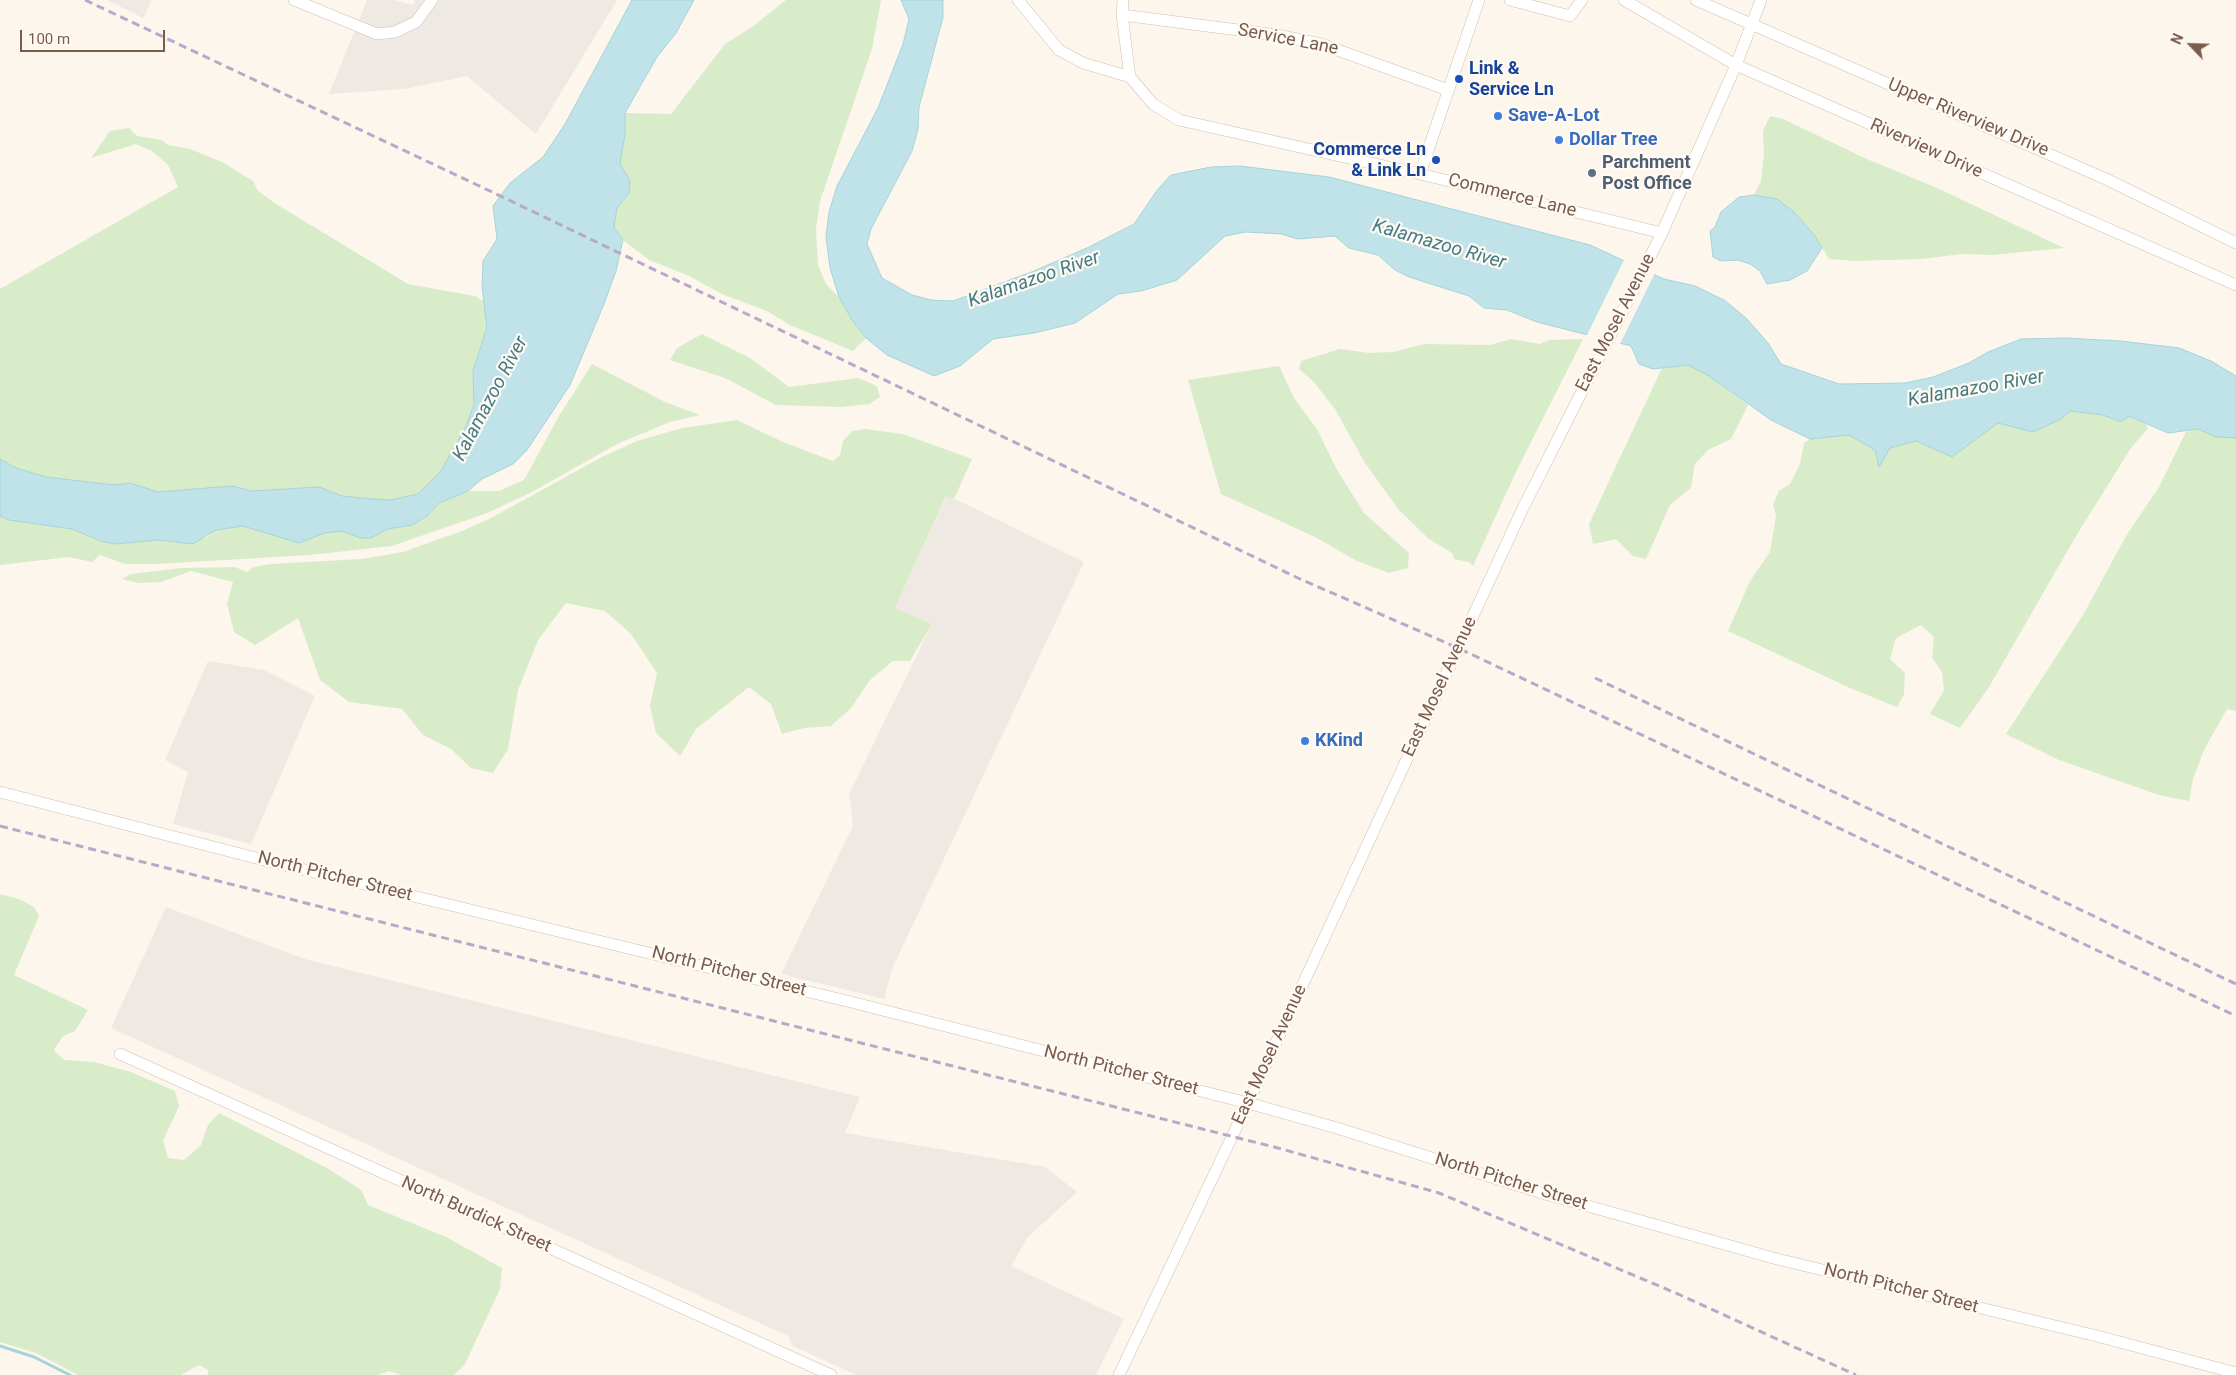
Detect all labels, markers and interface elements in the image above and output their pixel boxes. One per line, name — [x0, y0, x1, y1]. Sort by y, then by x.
scale bar — [22, 20, 168, 52]
street label: Service Lane — [1236, 20, 1340, 60]
north arrow — [2166, 20, 2216, 70]
text: 100 m — [28, 30, 70, 48]
text: N — [2168, 31, 2187, 47]
place label: Link & Service Ln — [1469, 58, 1554, 100]
marker: Link & Service Ln — [1453, 73, 1465, 85]
street label: Upper Riverview Drive — [1884, 74, 2052, 162]
place label: Save-A-Lot — [1508, 105, 1600, 127]
marker: Save-A-Lot — [1492, 110, 1504, 122]
street label: Riverview Drive — [1866, 115, 1986, 183]
place label: Dollar Tree — [1569, 129, 1658, 151]
marker: Dollar Tree — [1553, 134, 1565, 146]
place label: Commerce Ln & Link Ln — [1313, 139, 1426, 182]
place label: Parchment Post Office — [1602, 152, 1692, 194]
marker: Commerce Ln & Link Ln — [1430, 154, 1442, 166]
marker: Parchment Post Office — [1586, 167, 1598, 179]
street label: Commerce Lane — [1446, 170, 1578, 222]
water label: Kalamazoo River — [1370, 215, 1508, 275]
water label: Kalamazoo River — [965, 247, 1103, 313]
street label: East Mosel Avenue — [1572, 250, 1660, 396]
water label: Kalamazoo River — [449, 333, 533, 465]
water label: Kalamazoo River — [1906, 366, 2046, 412]
street label: East Mosel Avenue — [1398, 613, 1482, 761]
place label: KKind — [1315, 730, 1363, 752]
marker: KKind — [1299, 735, 1311, 747]
street label: North Pitcher Street — [256, 847, 414, 907]
street label: North Pitcher Street — [650, 942, 808, 1002]
street label: East Mosel Avenue — [1228, 981, 1312, 1129]
street label: North Pitcher Street — [1042, 1041, 1200, 1101]
street label: North Pitcher Street — [1432, 1149, 1590, 1215]
street label: North Burdick Street — [398, 1172, 554, 1258]
street label: North Pitcher Street — [1822, 1259, 1980, 1319]

